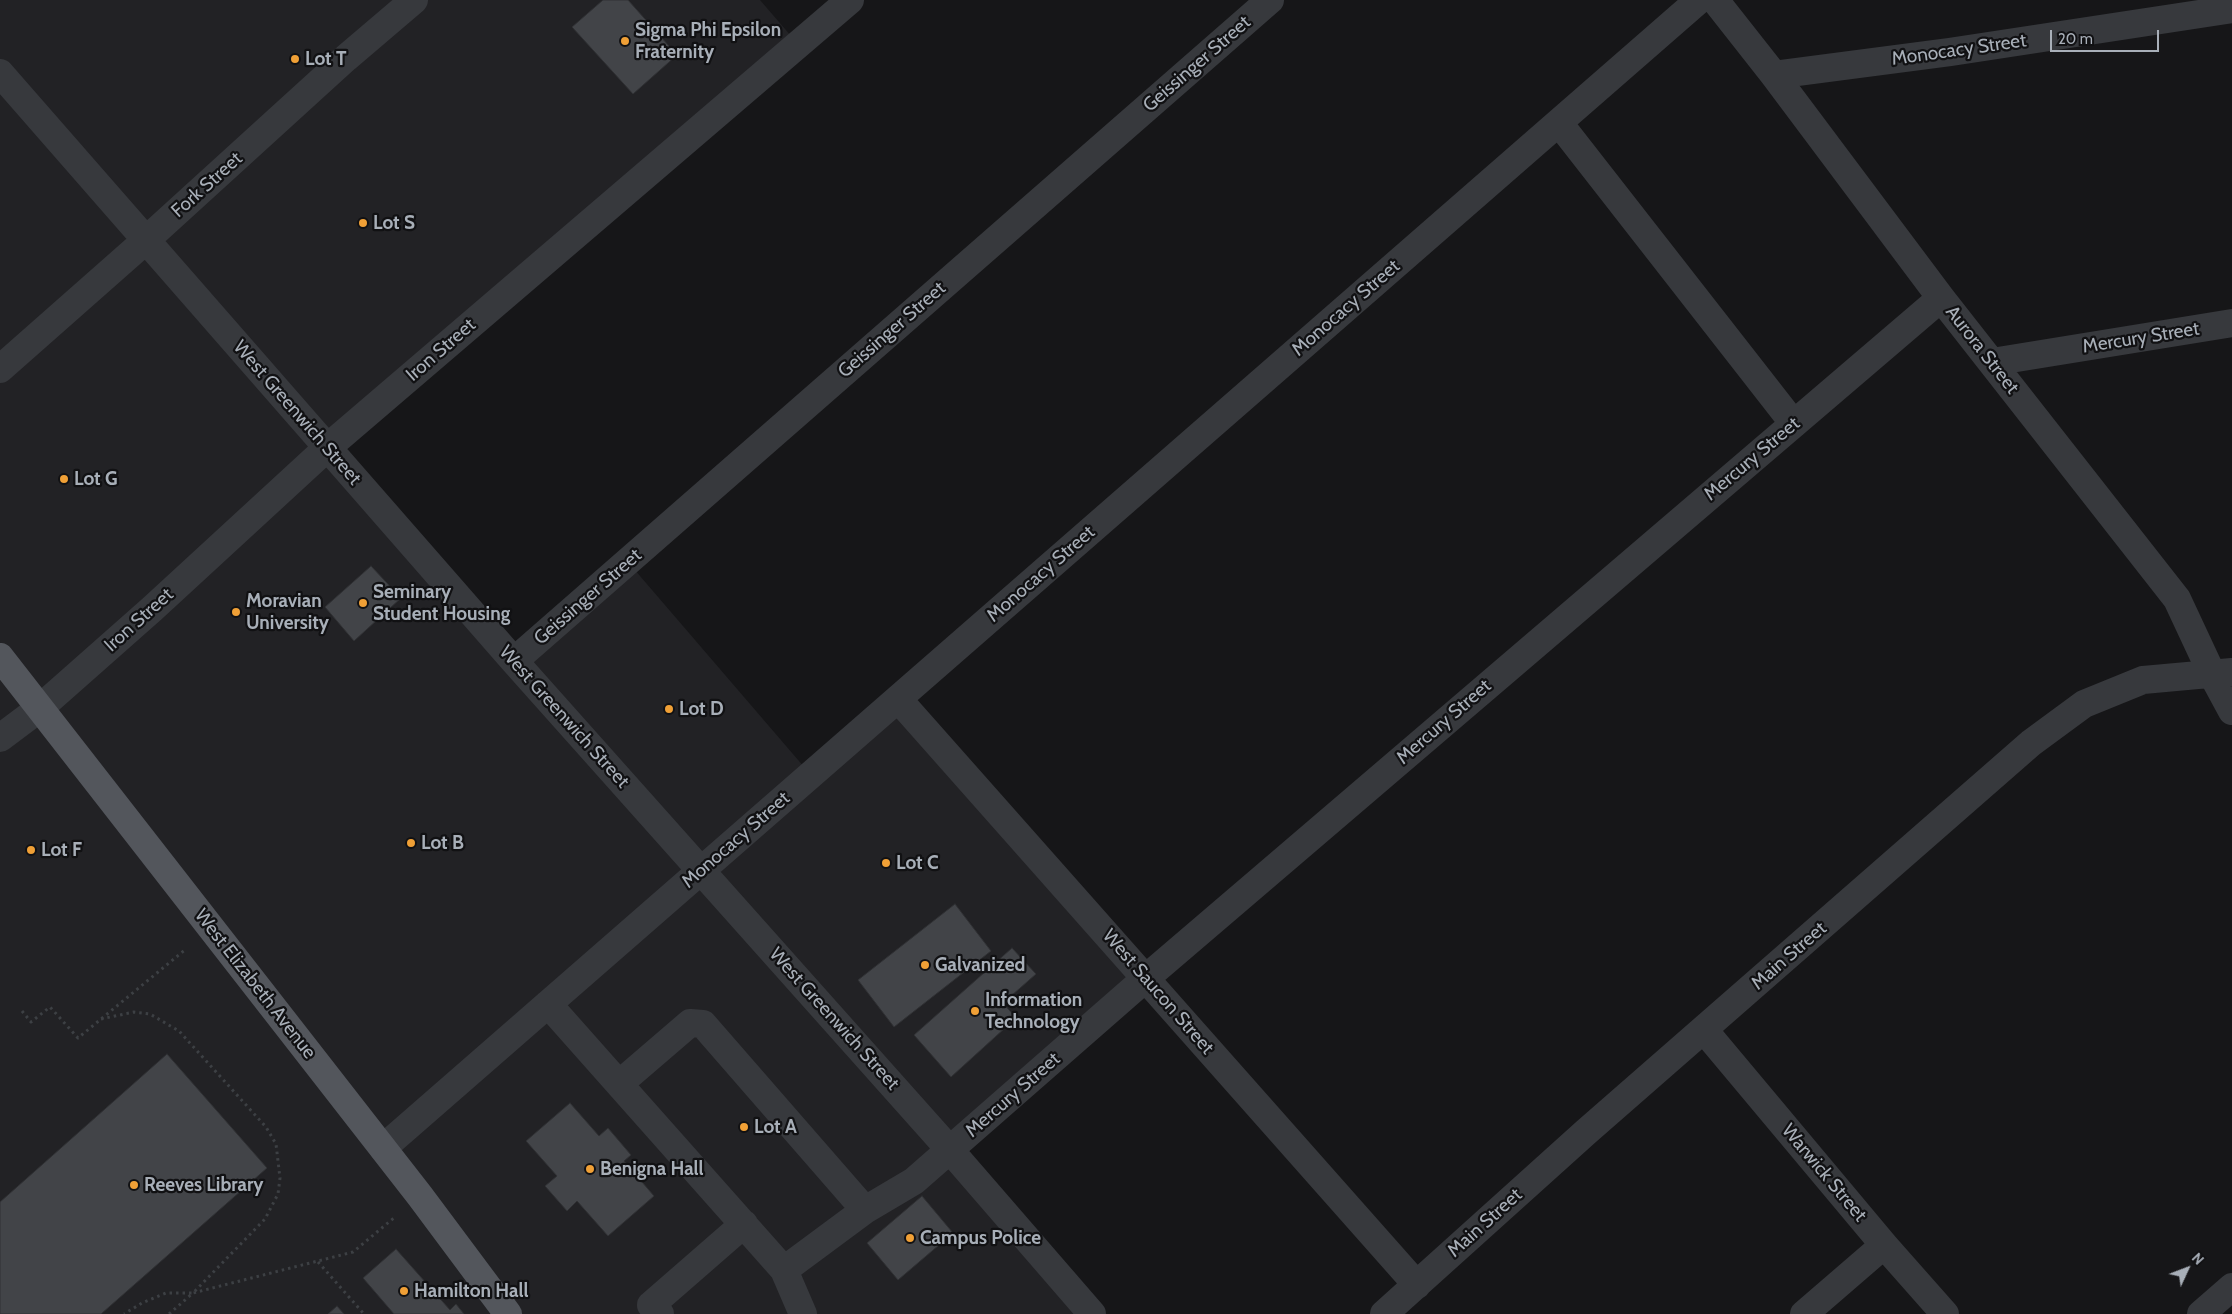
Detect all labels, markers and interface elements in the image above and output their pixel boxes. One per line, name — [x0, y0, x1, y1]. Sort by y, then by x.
street label: Geissinger Street — [1139, 11, 1255, 117]
place label: Sigma Phi Epsilon Fraternity — [635, 19, 781, 63]
scale bar — [2052, 20, 2161, 52]
street label: Monocacy Street — [1890, 29, 2028, 71]
text: 20 m — [2058, 30, 2093, 48]
marker: Sigma Phi Epsilon Fraternity — [619, 35, 631, 47]
place label: Lot T — [305, 48, 346, 70]
marker: Lot T — [289, 53, 301, 65]
street label: Fork Street — [167, 147, 247, 223]
place label: Lot S — [373, 212, 415, 234]
marker: Lot S — [357, 217, 369, 229]
street label: Monocacy Street — [1287, 255, 1405, 361]
street label: Geissinger Street — [834, 277, 950, 383]
street label: Aurora Street — [1940, 301, 2024, 399]
street label: Iron Street — [402, 314, 480, 386]
street label: Mercury Street — [2081, 318, 2201, 358]
street label: West Greenwich Street — [228, 336, 366, 490]
street label: Mercury Street — [1699, 412, 1805, 506]
place label: Lot G — [74, 468, 118, 490]
marker: Lot G — [58, 473, 70, 485]
street label: Monocacy Street — [982, 521, 1100, 627]
street label: Geissinger Street — [530, 544, 646, 650]
place label: Seminary Student Housing — [373, 581, 510, 625]
street label: Iron Street — [100, 583, 178, 657]
place label: Moravian University — [246, 590, 329, 634]
marker: Seminary Student Housing — [357, 597, 369, 609]
marker: Moravian University — [230, 606, 242, 618]
street label: West Greenwich Street — [494, 641, 634, 793]
street label: Mercury Street — [1392, 675, 1496, 769]
place label: Lot D — [679, 698, 724, 720]
marker: Lot D — [663, 703, 675, 715]
street label: Monocacy Street — [677, 787, 795, 893]
place label: Lot B — [421, 832, 464, 854]
marker: Lot B — [405, 837, 417, 849]
place label: Lot F — [41, 839, 82, 861]
marker: Lot F — [25, 844, 37, 856]
place label: Lot C — [896, 852, 938, 874]
marker: Lot C — [880, 857, 892, 869]
street label: West Elizabeth Avenue — [189, 904, 321, 1064]
street label: Main Street — [1747, 917, 1831, 995]
street label: West Saucon Street — [1097, 925, 1219, 1059]
street label: West Greenwich Street — [764, 943, 904, 1095]
place label: Galvanized — [935, 954, 1025, 976]
marker: Galvanized — [919, 959, 931, 971]
place label: Information Technology — [985, 989, 1082, 1033]
marker: Information Technology — [969, 1005, 981, 1017]
street label: Mercury Street — [961, 1048, 1065, 1142]
place label: Lot A — [754, 1116, 797, 1138]
street label: Warwick Street — [1777, 1120, 1871, 1226]
marker: Lot A — [738, 1121, 750, 1133]
place label: Benigna Hall — [600, 1158, 704, 1180]
marker: Benigna Hall — [584, 1163, 596, 1175]
place label: Reeves Library — [144, 1174, 263, 1196]
marker: Reeves Library — [128, 1179, 140, 1191]
street label: Main Street — [1443, 1184, 1527, 1262]
place label: Campus Police — [920, 1227, 1041, 1249]
marker: Campus Police — [904, 1232, 916, 1244]
north arrow — [2162, 1244, 2212, 1294]
text: N — [2188, 1249, 2208, 1269]
place label: Hamilton Hall — [414, 1280, 528, 1302]
marker: Hamilton Hall — [398, 1285, 410, 1297]

